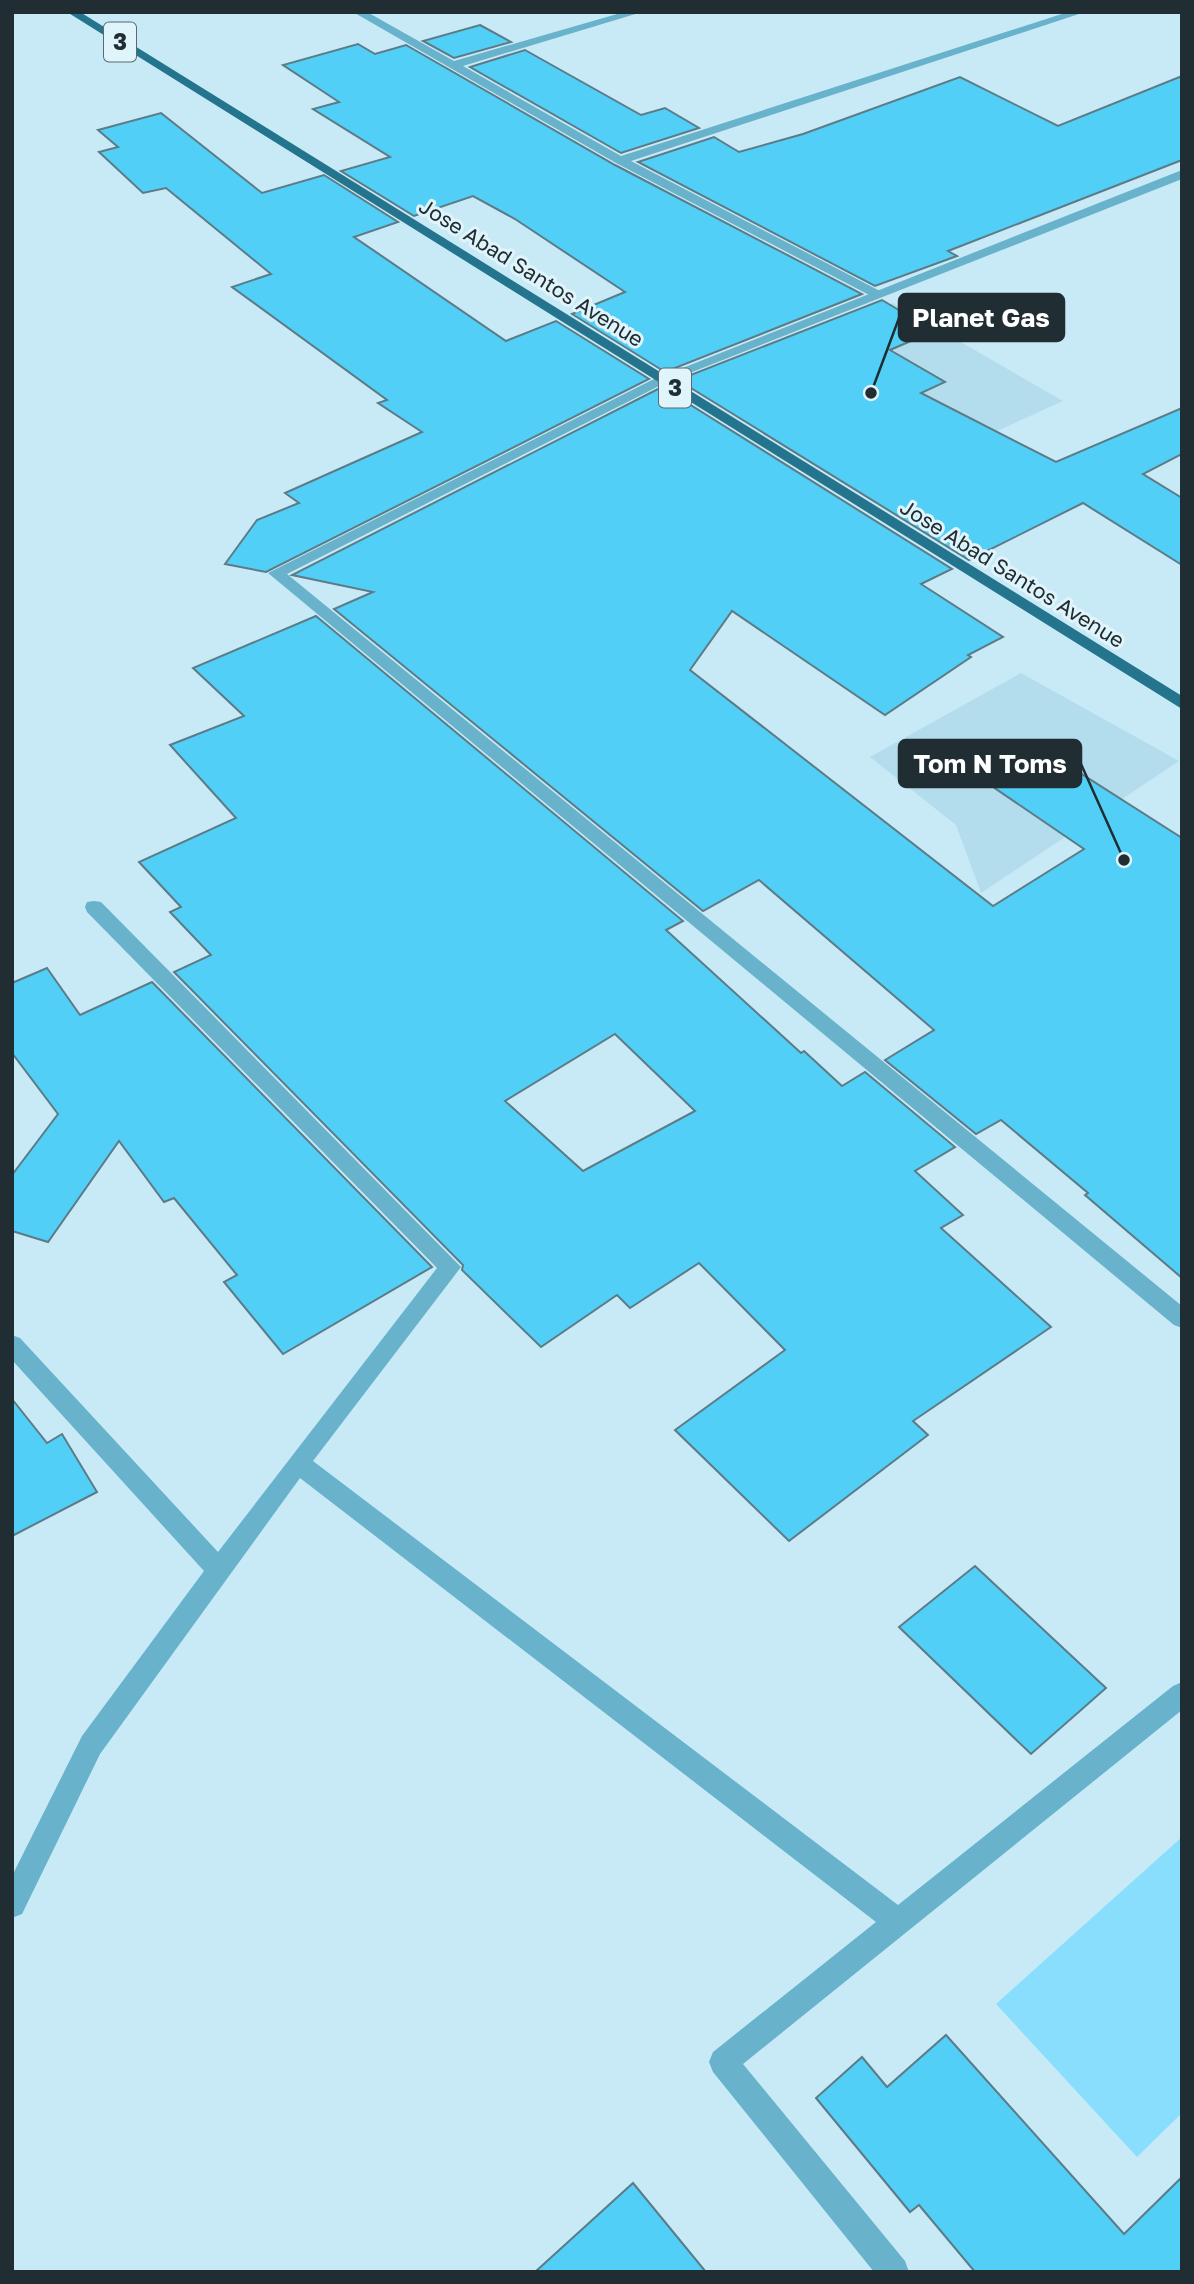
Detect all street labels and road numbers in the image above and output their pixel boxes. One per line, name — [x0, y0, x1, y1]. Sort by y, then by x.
road number: 3 — [104, 22, 136, 61]
street label: Jose Abad Santos Avenue — [415, 192, 648, 352]
road number: 3 — [659, 368, 691, 408]
street label: Jose Abad Santos Avenue — [896, 493, 1129, 653]

